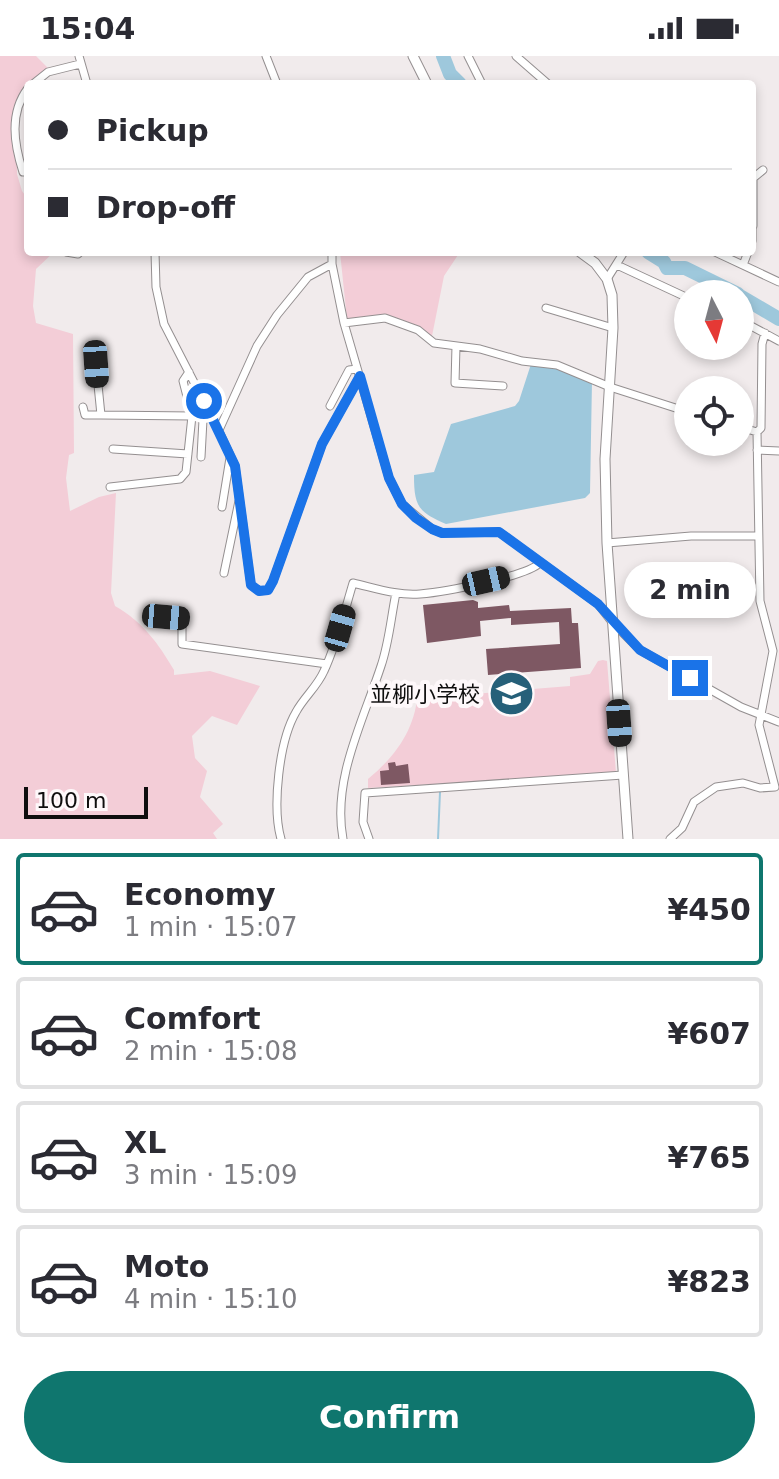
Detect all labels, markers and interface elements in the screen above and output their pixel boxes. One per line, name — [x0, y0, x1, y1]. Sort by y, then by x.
text: 15:04 — [40, 11, 136, 46]
text: Pickup — [96, 113, 209, 148]
text: Drop-off — [96, 190, 235, 225]
north arrow — [674, 280, 754, 360]
map controls — [674, 280, 754, 456]
car — [82, 339, 110, 389]
button: locate — [674, 376, 754, 456]
route start — [186, 383, 222, 419]
callout: 2 min — [624, 562, 756, 618]
car — [460, 564, 512, 598]
text: 2 min — [649, 575, 731, 605]
car — [322, 602, 358, 654]
car — [141, 603, 191, 631]
route end — [672, 660, 708, 696]
school or university icon: 並柳小学校 — [487, 670, 535, 718]
place label: 並柳小学校 — [370, 682, 480, 707]
car — [605, 698, 633, 748]
scale bar — [24, 783, 148, 819]
text: 100 m — [36, 788, 106, 813]
icon: car — [28, 873, 100, 945]
text: Economy — [124, 877, 276, 912]
text: ¥450 — [668, 892, 751, 927]
text: 1 min · 15:07 — [124, 912, 298, 942]
icon: car — [28, 997, 100, 1069]
text: Comfort — [124, 1001, 261, 1036]
text: ¥607 — [668, 1016, 751, 1051]
text: 2 min · 15:08 — [124, 1036, 298, 1066]
icon: car — [28, 1121, 100, 1193]
text: XL — [124, 1125, 166, 1160]
text: ¥765 — [668, 1140, 751, 1175]
text: 3 min · 15:09 — [124, 1160, 298, 1190]
icon: car — [28, 1245, 100, 1317]
text: Moto — [124, 1249, 209, 1284]
text: ¥823 — [668, 1264, 751, 1299]
text: 4 min · 15:10 — [124, 1284, 298, 1314]
button: Confirm — [24, 1371, 755, 1463]

